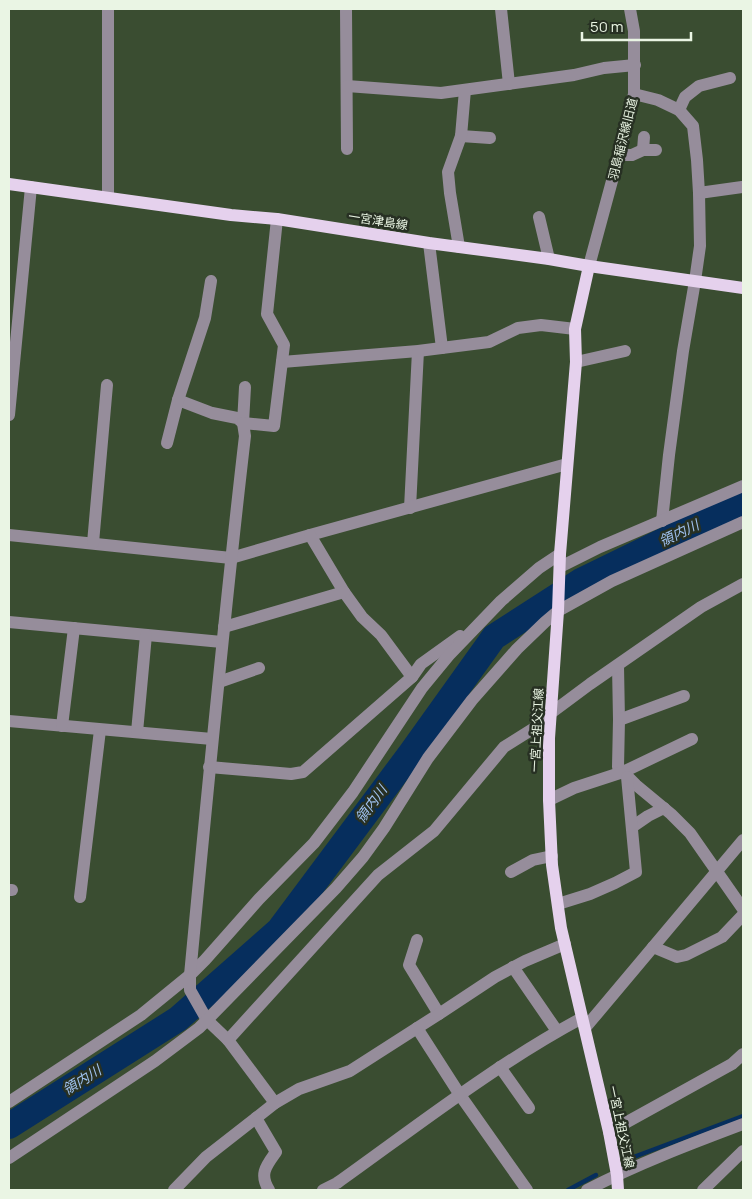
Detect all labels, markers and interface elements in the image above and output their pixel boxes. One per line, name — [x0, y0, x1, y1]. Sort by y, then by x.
scale bar — [582, 10, 691, 42]
text: 50 m — [590, 16, 624, 37]
street label: 羽島稲沢線旧道 — [604, 96, 641, 182]
street label: 一宮津島線 — [347, 207, 409, 234]
water label: 領内川 — [656, 514, 704, 550]
street label: 一宮上祖父江線 — [526, 688, 547, 772]
water label: 領内川 — [351, 780, 392, 826]
water label: 領内川 — [59, 1059, 106, 1099]
street label: 一宮上祖父江線 — [604, 1084, 639, 1170]

